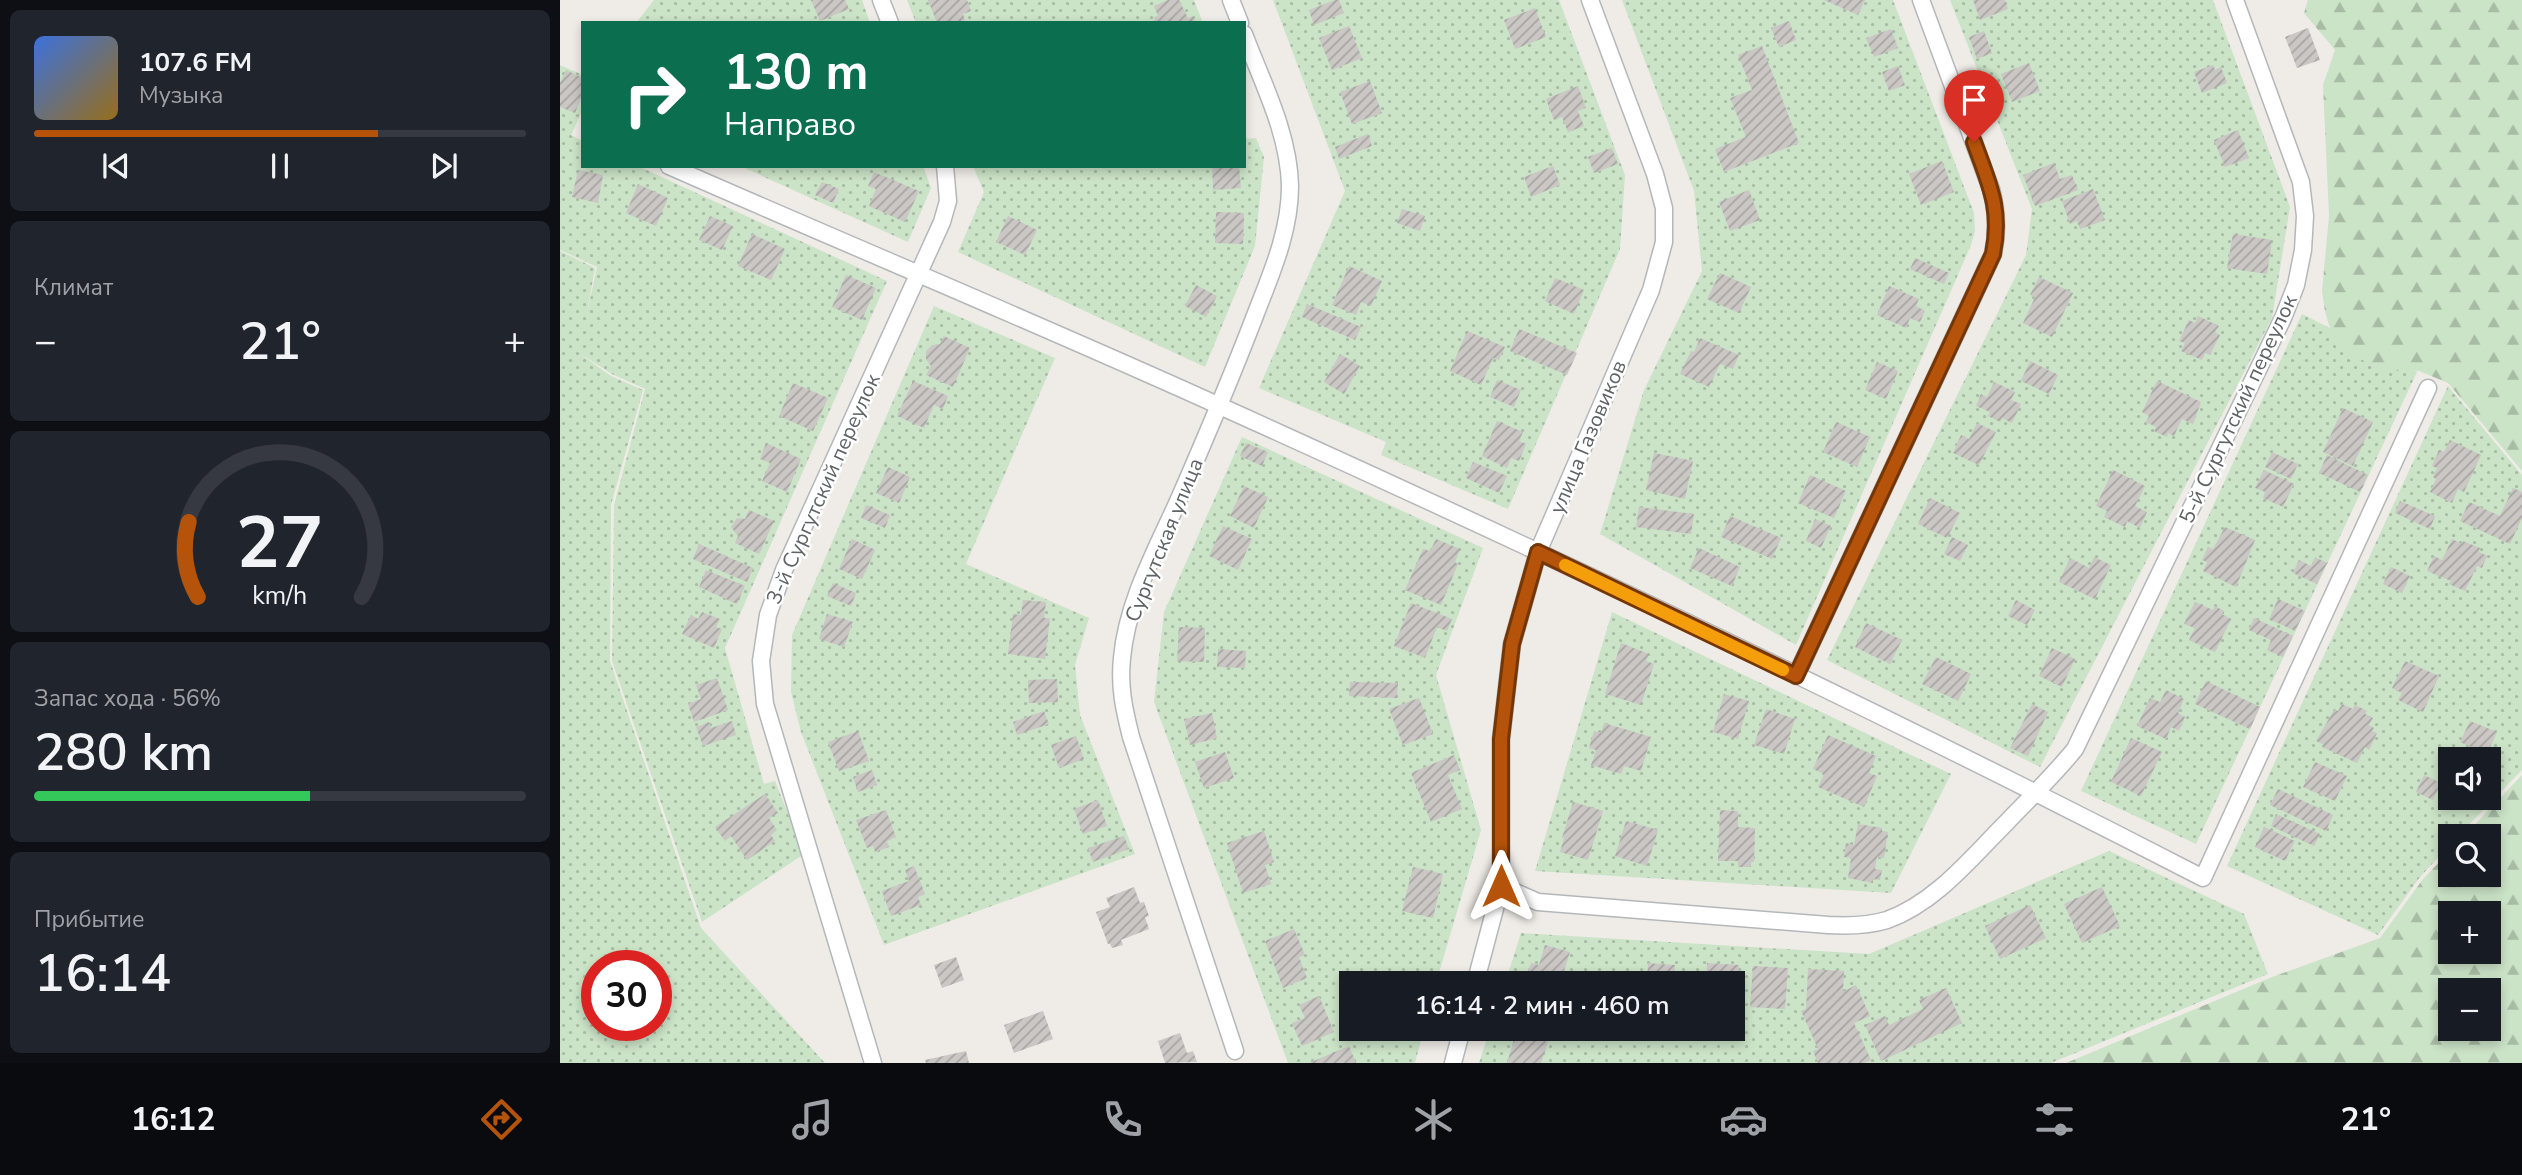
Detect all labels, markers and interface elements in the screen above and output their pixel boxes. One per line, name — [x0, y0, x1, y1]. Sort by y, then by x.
text: 130 m — [724, 39, 868, 106]
text: 107.6 FM — [139, 45, 252, 80]
icon: right — [609, 49, 700, 140]
pin — [1944, 70, 2004, 142]
text: Музыка — [139, 80, 223, 111]
icon: arrive — [1955, 81, 1993, 119]
text: Направо — [724, 103, 856, 146]
icon: previous — [97, 147, 135, 185]
icon: pause — [261, 147, 299, 185]
icon: next — [425, 147, 463, 185]
text: Климат — [34, 272, 113, 303]
street label: 5-й Сургутский переулок — [2173, 289, 2304, 528]
text: 21° — [239, 306, 321, 377]
text: − — [34, 316, 57, 367]
text: + — [503, 316, 526, 367]
street label: улица Газовиков — [1543, 356, 1633, 518]
street label: 3-й Сургутский переулок — [759, 368, 887, 609]
street label: Сургутская улица — [1118, 454, 1210, 626]
text: 27 — [236, 494, 324, 594]
text: km/h — [252, 579, 308, 613]
text: Запас хода · 56% — [34, 683, 221, 714]
text: 280 km — [34, 717, 213, 788]
map controls — [2438, 747, 2501, 1041]
button: sound — [2438, 747, 2501, 810]
button: search — [2438, 824, 2501, 887]
position arrow — [1464, 849, 1538, 923]
button: + — [2438, 901, 2501, 964]
text: Прибытие — [34, 904, 144, 935]
text: 16:14 — [34, 938, 171, 1009]
speed limit sign: 30 — [581, 950, 672, 1041]
button: − — [2438, 978, 2501, 1041]
text: 16:14 · 2 мин · 460 m — [1414, 988, 1670, 1023]
icon: directions — [477, 1095, 526, 1144]
icon: music — [788, 1095, 837, 1144]
icon: phone — [1098, 1095, 1147, 1144]
icon: climate — [1409, 1095, 1458, 1144]
icon: car — [1719, 1095, 1768, 1144]
icon: filters — [2030, 1095, 2079, 1144]
text: 16:12 — [131, 1098, 216, 1141]
text: 21° — [2341, 1098, 2391, 1141]

